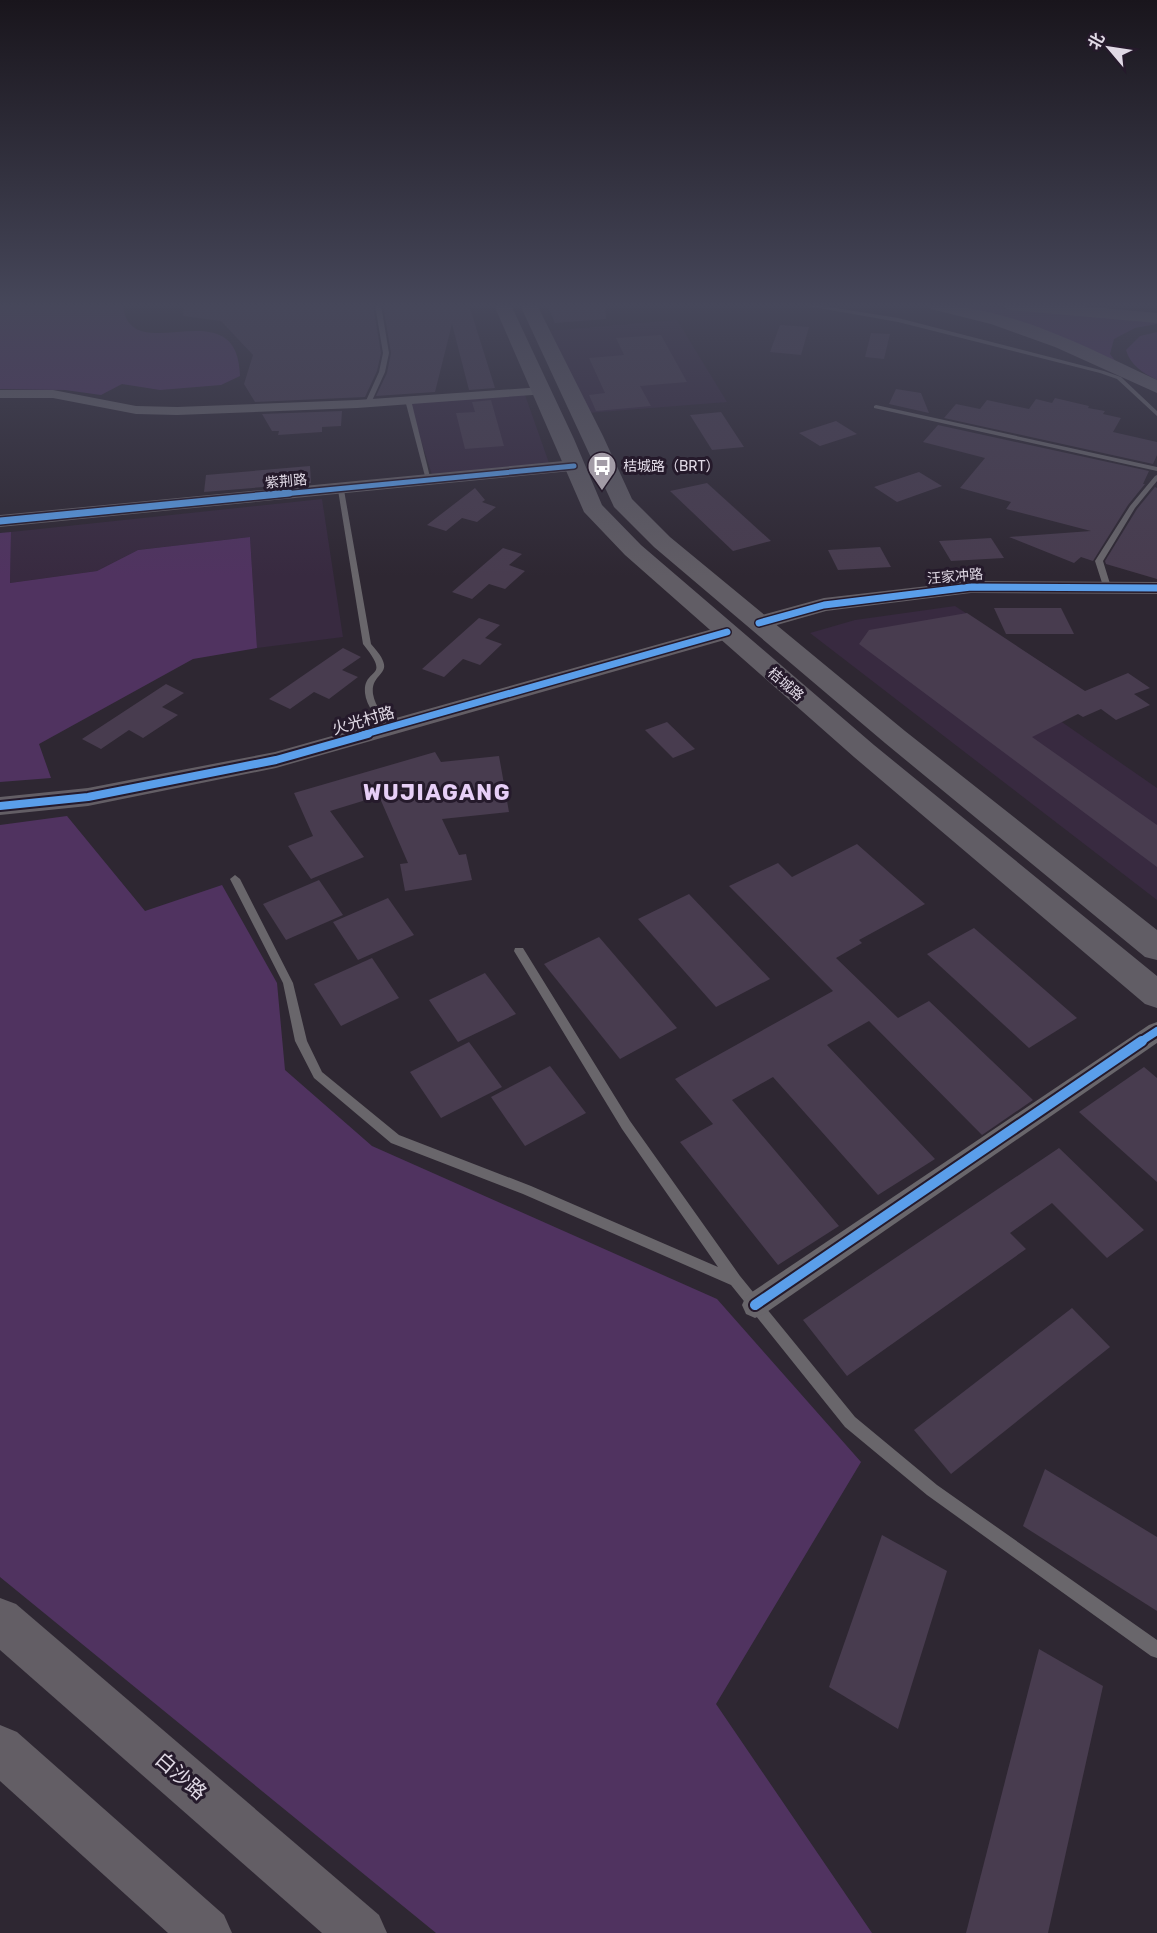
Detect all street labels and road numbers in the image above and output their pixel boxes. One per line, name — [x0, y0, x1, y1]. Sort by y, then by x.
street label: 紫荆路 — [264, 471, 308, 492]
street label: 汪家冲路 — [926, 566, 984, 587]
street label: 桔城路 — [764, 664, 807, 705]
street label: 火光村路 — [330, 703, 397, 738]
street label: 白沙路 — [150, 1747, 212, 1805]

